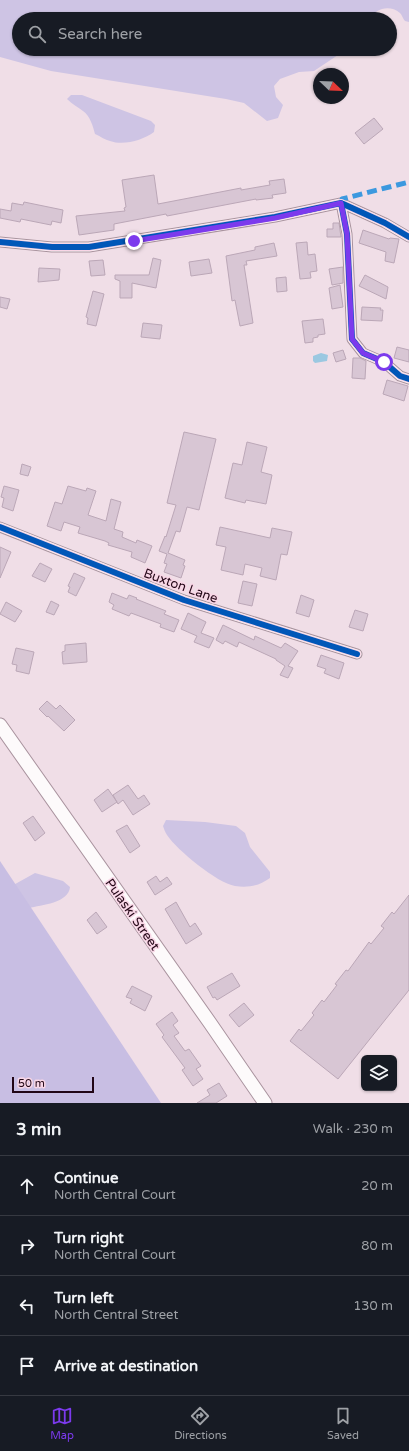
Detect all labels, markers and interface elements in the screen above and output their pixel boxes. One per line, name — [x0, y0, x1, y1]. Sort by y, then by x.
search box — [12, 12, 397, 56]
icon: search — [26, 23, 48, 45]
text: Search here — [58, 25, 142, 43]
north arrow — [313, 68, 349, 104]
route end — [125, 232, 143, 250]
route start — [375, 353, 393, 371]
street label: Buxton Lane — [141, 565, 220, 607]
street label: Pulaski Street — [101, 875, 163, 954]
map controls — [361, 1055, 397, 1091]
button: layers — [361, 1055, 397, 1091]
scale bar — [12, 1075, 94, 1094]
text: 50 m — [18, 1077, 45, 1090]
text: 3 min — [16, 1119, 61, 1140]
text: Walk · 230 m — [313, 1121, 393, 1137]
text: Continue — [54, 1169, 118, 1187]
icon: ahead — [16, 1175, 38, 1197]
text: 20 m — [361, 1178, 393, 1194]
text: North Central Court — [54, 1187, 176, 1203]
text: Turn right — [54, 1229, 124, 1247]
icon: right — [16, 1235, 38, 1257]
text: 80 m — [361, 1238, 393, 1254]
text: North Central Court — [54, 1247, 176, 1263]
text: Turn left — [54, 1289, 114, 1307]
icon: left — [16, 1295, 38, 1317]
text: 130 m — [353, 1298, 393, 1314]
text: North Central Street — [54, 1307, 178, 1323]
icon: arrive — [16, 1355, 38, 1377]
text: Arrive at destination — [54, 1357, 198, 1375]
tab: Map — [50, 1405, 74, 1442]
tab: Directions — [174, 1405, 227, 1442]
tab: Saved — [327, 1405, 359, 1442]

